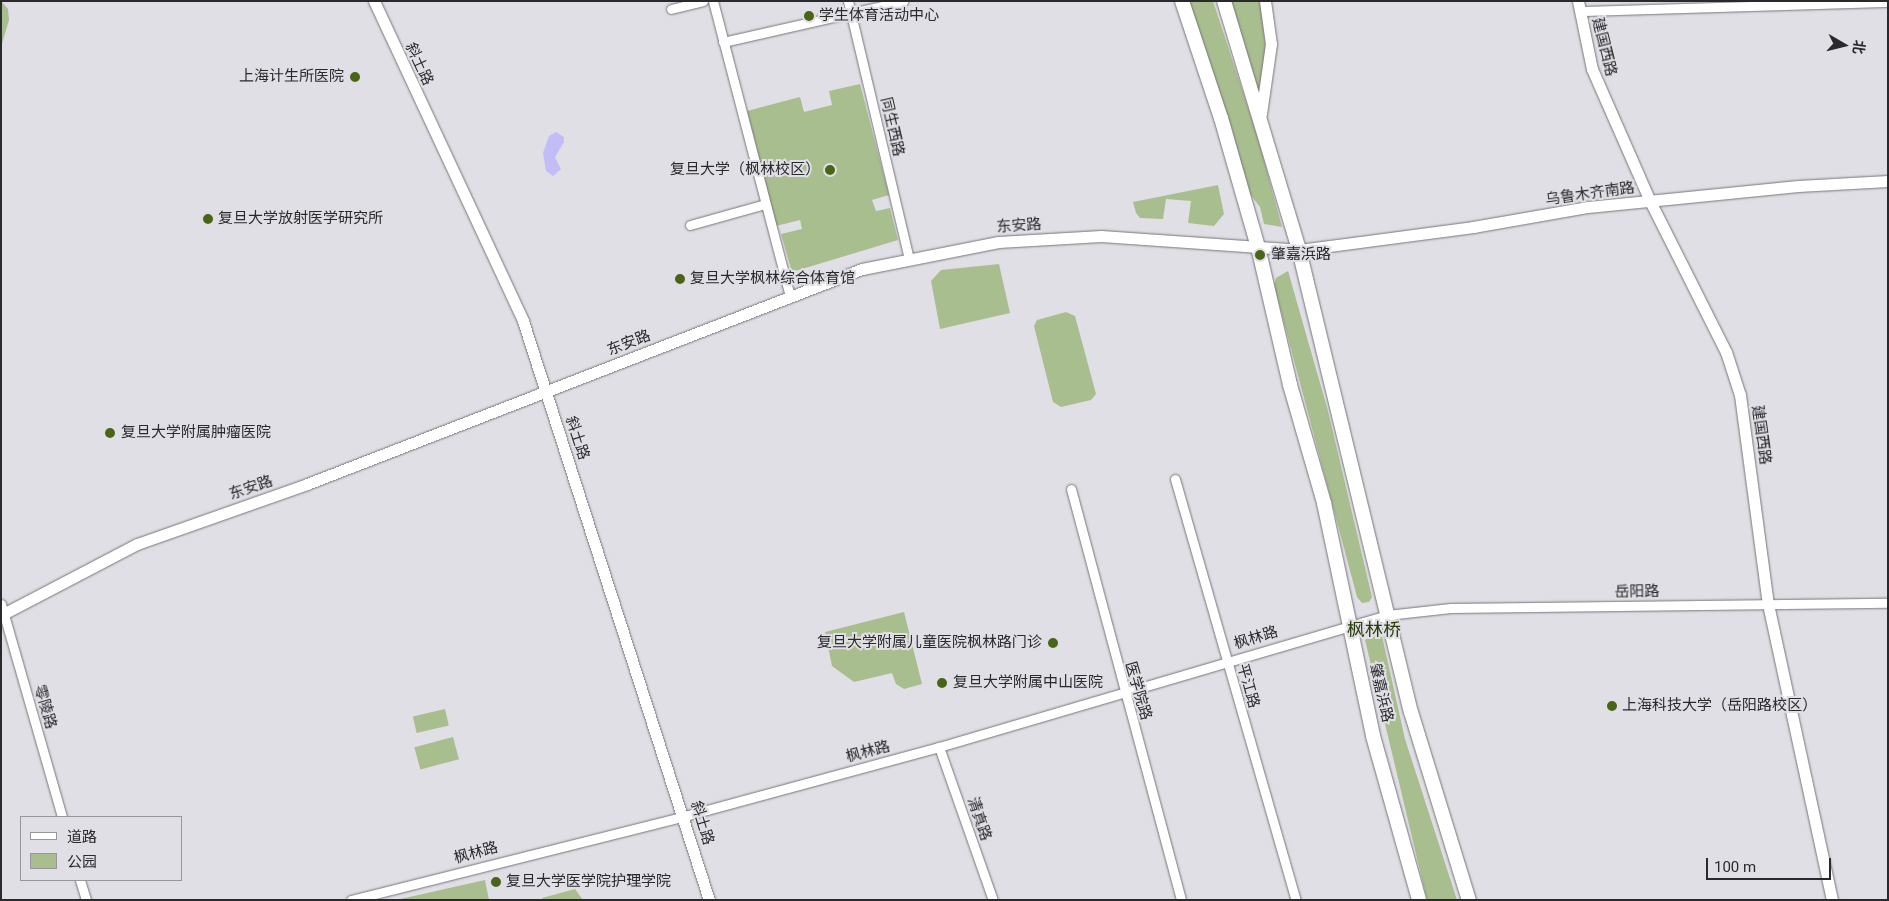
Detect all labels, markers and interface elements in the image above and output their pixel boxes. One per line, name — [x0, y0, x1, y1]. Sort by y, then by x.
place label: 学生体育活动中心 — [819, 7, 939, 25]
marker: 学生体育活动中心 — [803, 10, 815, 22]
street label: 建国西路 — [1588, 16, 1620, 78]
north arrow — [1819, 20, 1869, 70]
text: 北 — [1850, 39, 1868, 55]
street label: 斜土路 — [401, 40, 437, 88]
place label: 上海计生所医院 — [239, 68, 344, 86]
marker: 上海计生所医院 — [348, 70, 362, 84]
street label: 同生西路 — [876, 96, 908, 158]
place label: 复旦大学（枫林校区） — [670, 161, 820, 179]
marker: 复旦大学（枫林校区） — [824, 164, 836, 176]
street label: 乌鲁木齐南路 — [1544, 179, 1636, 209]
place label: 复旦大学放射医学研究所 — [218, 210, 383, 228]
marker: 复旦大学放射医学研究所 — [202, 213, 214, 225]
street label: 东安路 — [996, 215, 1042, 237]
place label: 肇嘉浜路 — [1271, 246, 1331, 264]
marker: 肇嘉浜路 — [1253, 248, 1267, 262]
place label: 复旦大学枫林综合体育馆 — [690, 270, 855, 288]
marker: 复旦大学枫林综合体育馆 — [674, 273, 686, 285]
street label: 东安路 — [605, 327, 653, 359]
street label: 建国西路 — [1748, 404, 1774, 466]
street label: 斜土路 — [561, 414, 593, 462]
place label: 复旦大学附属肿瘤医院 — [121, 424, 271, 442]
marker: 复旦大学附属肿瘤医院 — [103, 426, 117, 440]
street label: 东安路 — [227, 472, 275, 504]
street label: 岳阳路 — [1614, 583, 1660, 601]
district label: 枫林桥 — [1347, 619, 1401, 641]
street label: 枫林路 — [1232, 623, 1280, 653]
place label: 复旦大学附属儿童医院枫林路门诊 — [817, 634, 1042, 652]
marker: 复旦大学附属儿童医院枫林路门诊 — [1046, 636, 1060, 650]
street label: 医学院路 — [1121, 660, 1155, 722]
street label: 平江路 — [1233, 662, 1263, 710]
street label: 肇嘉浜路 — [1365, 662, 1397, 724]
place label: 复旦大学附属中山医院 — [953, 674, 1103, 692]
marker: 复旦大学附属中山医院 — [935, 676, 949, 690]
street label: 零陵路 — [30, 683, 60, 731]
place label: 上海科技大学（岳阳路校区） — [1622, 697, 1817, 715]
marker: 上海科技大学（岳阳路校区） — [1606, 700, 1618, 712]
street label: 枫林路 — [844, 737, 892, 767]
street label: 清真路 — [963, 795, 995, 843]
street label: 斜土路 — [687, 799, 717, 847]
legend — [20, 816, 182, 881]
text: 道路 — [67, 828, 97, 846]
street label: 枫林路 — [452, 838, 500, 868]
scale bar — [1709, 848, 1834, 880]
text: 公园 — [67, 853, 97, 871]
text: 100 m — [1714, 858, 1756, 876]
place label: 复旦大学医学院护理学院 — [506, 873, 671, 891]
marker: 复旦大学医学院护理学院 — [490, 876, 502, 888]

